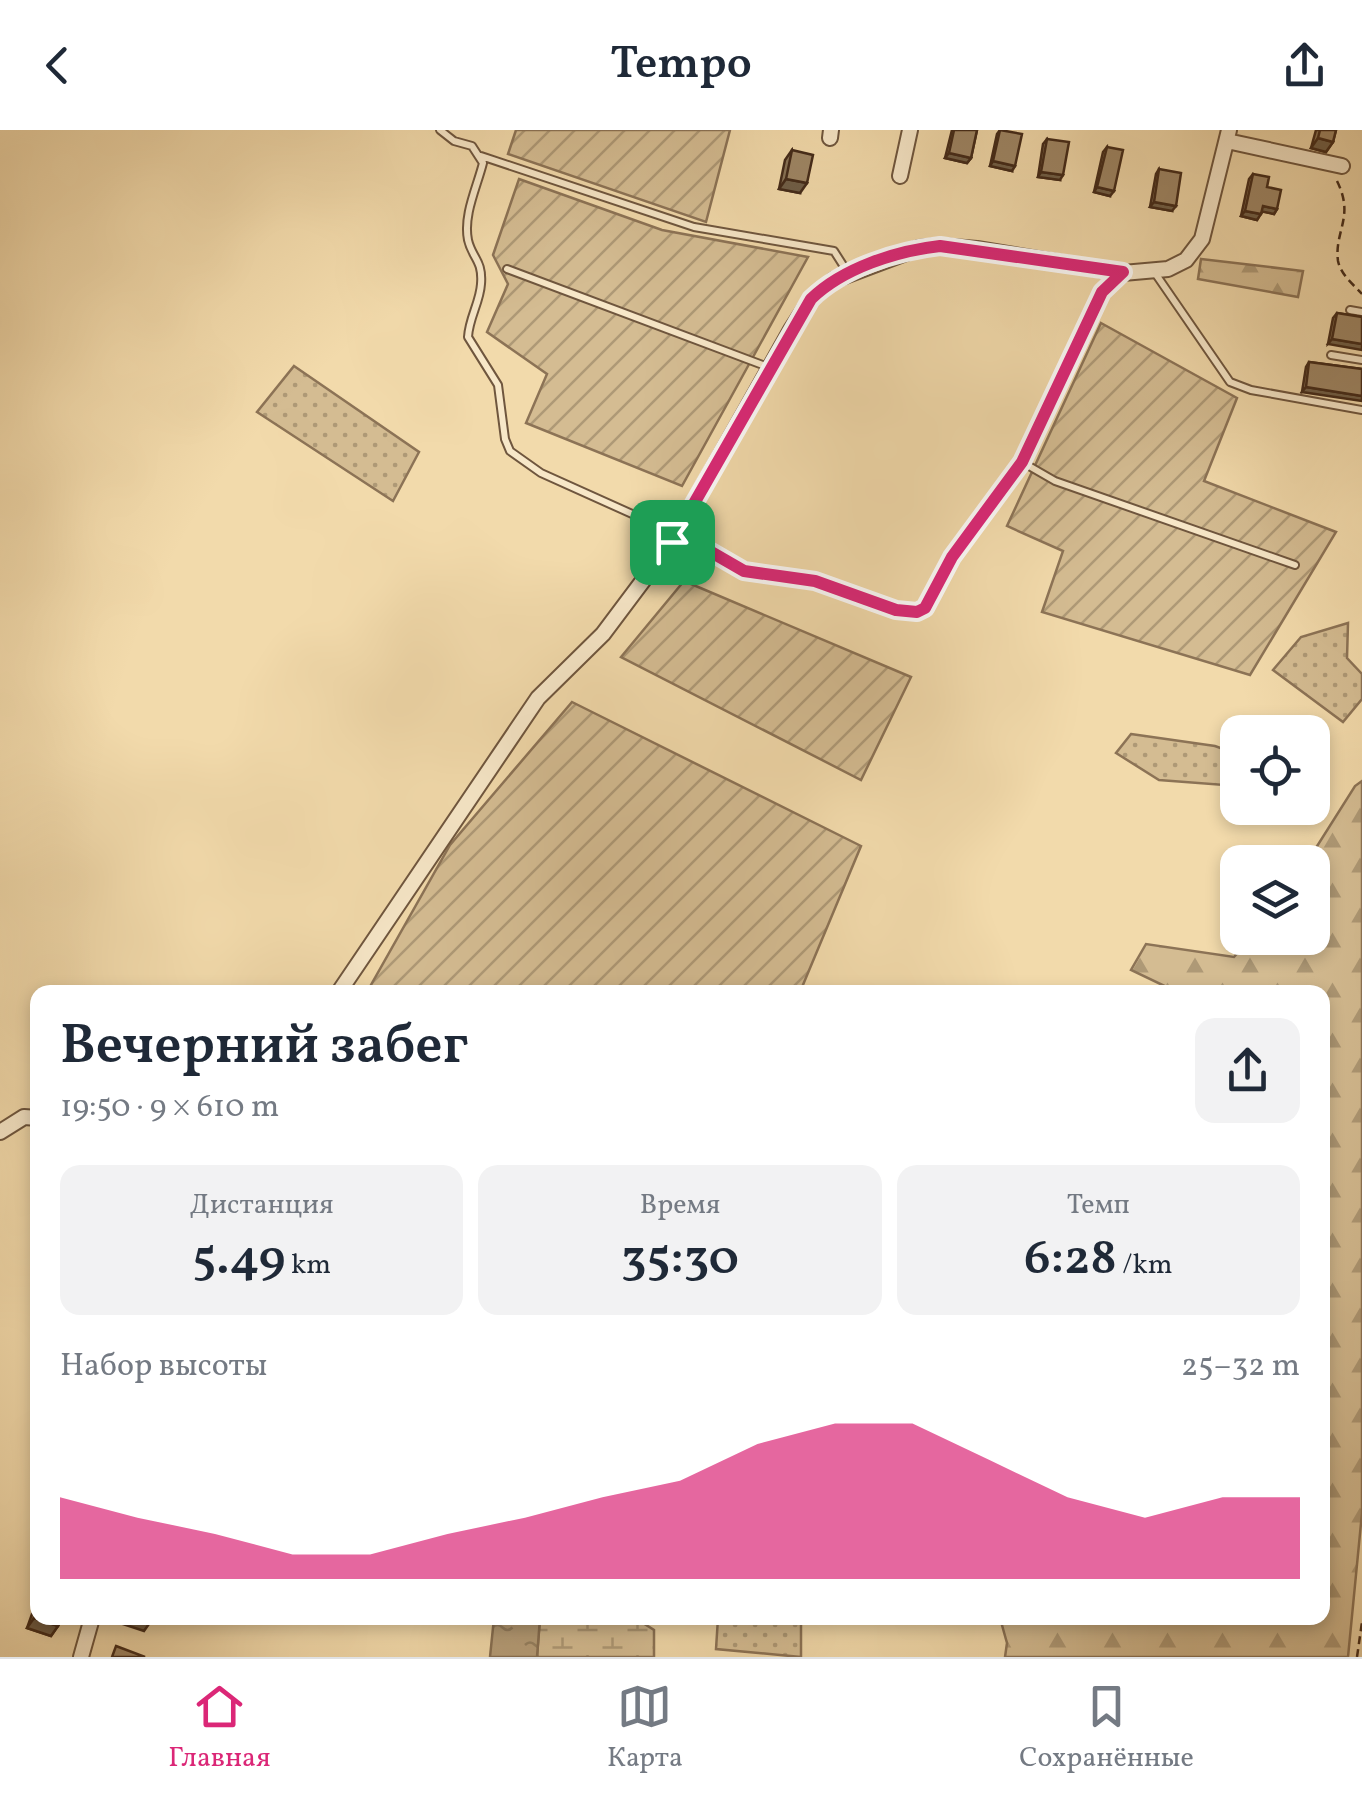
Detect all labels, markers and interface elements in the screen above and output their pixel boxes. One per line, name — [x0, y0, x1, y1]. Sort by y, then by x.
text: Tempo — [610, 34, 752, 97]
icon: back — [30, 38, 85, 93]
icon: share — [1277, 38, 1332, 93]
pin — [630, 500, 715, 585]
icon: arrive — [645, 515, 700, 570]
map controls — [1220, 715, 1330, 955]
button: locate — [1220, 715, 1330, 825]
button: layers — [1220, 845, 1330, 955]
text: Вечерний забег — [60, 1010, 468, 1086]
button: share — [1195, 1018, 1300, 1123]
text: 19:50 · 9 × 610 m — [60, 1086, 279, 1130]
text: Дистанция — [190, 1186, 334, 1225]
text: Время — [640, 1186, 720, 1225]
text: Темп — [1067, 1186, 1130, 1225]
text: 5.49 — [192, 1225, 285, 1295]
text: 35:30 — [621, 1225, 739, 1295]
text: 6:28 — [1024, 1225, 1117, 1295]
text: km — [285, 1246, 331, 1285]
text: /km — [1117, 1246, 1173, 1285]
text: Набор высоты — [60, 1345, 267, 1389]
text: 25–32 m — [1181, 1345, 1300, 1389]
tab: Главная — [168, 1679, 271, 1778]
tab: Карта — [607, 1679, 683, 1778]
tab: Сохранённые — [1019, 1679, 1194, 1778]

